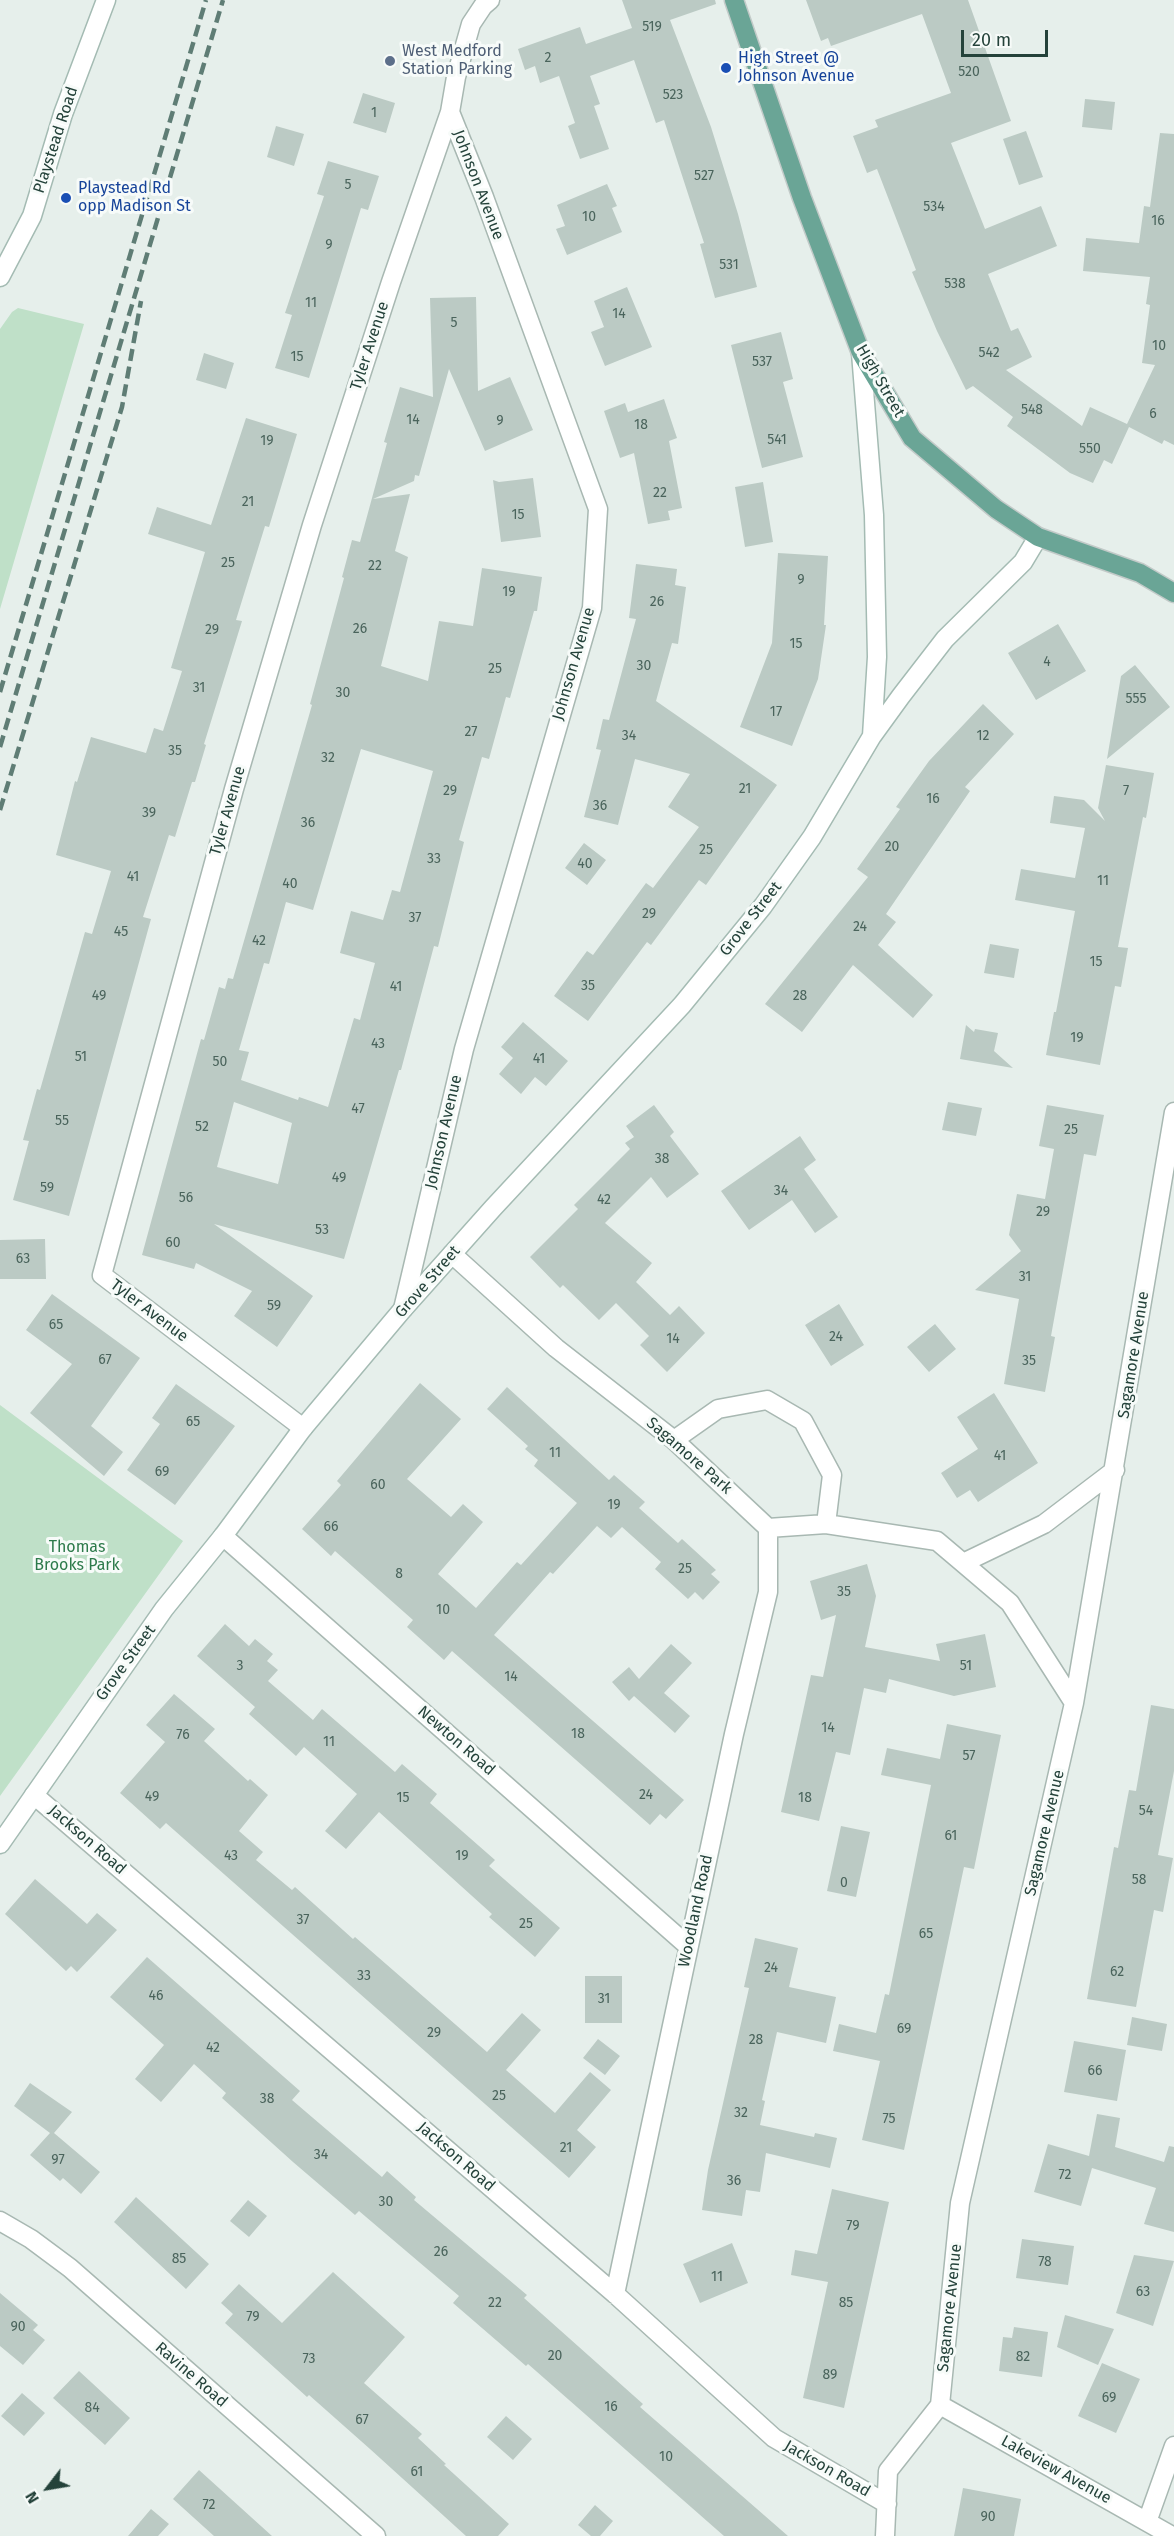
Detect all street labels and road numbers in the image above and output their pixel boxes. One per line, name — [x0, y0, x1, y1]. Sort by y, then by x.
street label: Playstead Road — [30, 84, 82, 196]
street label: Johnson Avenue — [448, 127, 508, 243]
street label: Tyler Avenue — [347, 299, 393, 393]
street label: High Street — [852, 341, 908, 421]
street label: Johnson Avenue — [549, 605, 599, 723]
street label: Tyler Avenue — [206, 764, 250, 858]
street label: Grove Street — [716, 878, 786, 960]
street label: Johnson Avenue — [422, 1073, 466, 1191]
street label: Grove Street — [391, 1242, 465, 1322]
street label: Tyler Avenue — [106, 1276, 192, 1346]
street label: Sagamore Avenue — [1114, 1290, 1154, 1420]
street label: Sagamore Park — [642, 1414, 736, 1498]
street label: Grove Street — [92, 1621, 160, 1705]
street label: Newton Road — [413, 1702, 499, 1780]
street label: Sagamore Avenue — [1021, 1768, 1069, 1898]
street label: Jackson Road — [44, 1801, 130, 1879]
street label: Woodland Road — [675, 1853, 717, 1969]
street label: Jackson Road — [413, 2118, 499, 2196]
street label: Sagamore Avenue — [934, 2243, 966, 2373]
street label: Ravine Road — [151, 2338, 231, 2412]
street label: Lakeview Avenue — [997, 2432, 1115, 2508]
street label: Jackson Road — [780, 2437, 874, 2501]

